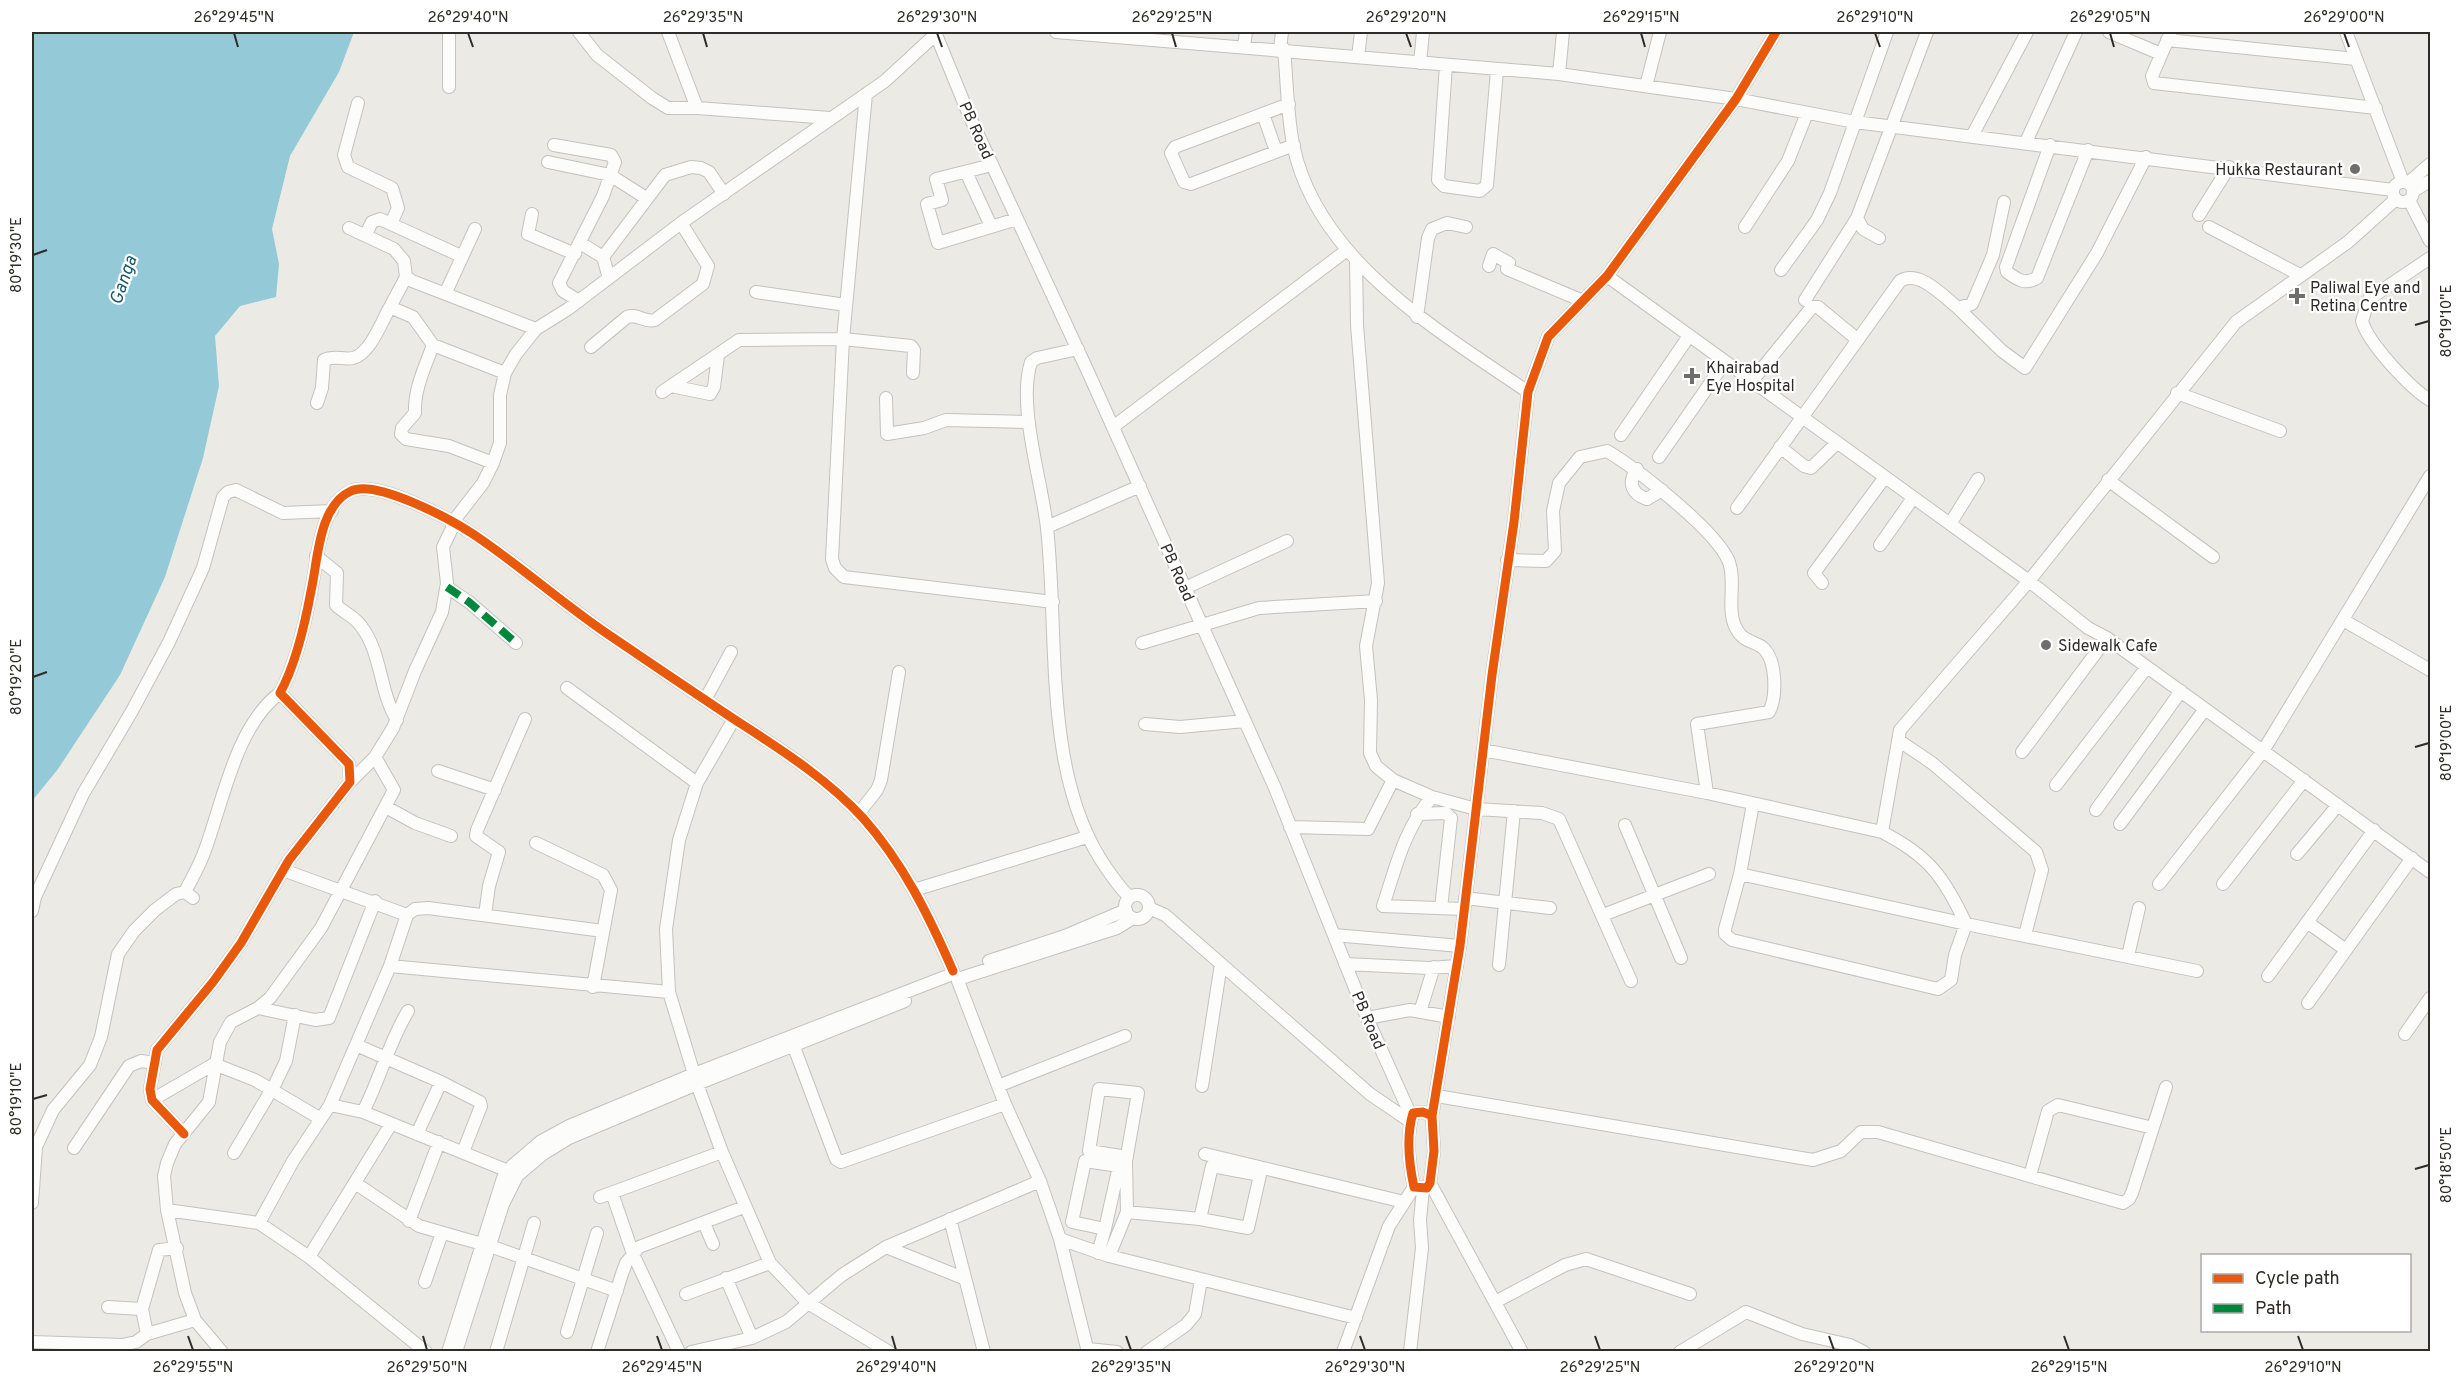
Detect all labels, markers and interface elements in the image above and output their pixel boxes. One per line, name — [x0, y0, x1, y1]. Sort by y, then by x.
text: 26°29'45"N — [194, 9, 274, 28]
text: 26°29'40"N — [427, 9, 509, 28]
text: 26°29'35"N — [663, 9, 743, 28]
text: 26°29'30"N — [897, 9, 977, 28]
text: 26°29'25"N — [1132, 9, 1212, 28]
text: 26°29'20"N — [1365, 9, 1447, 28]
text: 26°29'15"N — [1602, 9, 1680, 28]
text: 26°29'10"N — [1836, 9, 1914, 28]
text: 26°29'05"N — [2069, 9, 2151, 28]
text: 26°29'00"N — [2303, 9, 2385, 28]
street label: PB Road — [954, 99, 997, 163]
place label: Hukka Restaurant — [2215, 161, 2343, 181]
marker: Hukka Restaurant — [2348, 162, 2362, 176]
text: 80°19'30"E — [8, 217, 27, 293]
water label: Ganga — [105, 252, 144, 308]
place label: Paliwal Eye and Retina Centre — [2310, 279, 2420, 317]
text: 80°19'10"E — [2438, 285, 2457, 357]
marker: Paliwal Eye and Retina Centre — [2288, 287, 2306, 305]
place label: Khairabad Eye Hospital — [1706, 359, 1795, 397]
marker: Khairabad Eye Hospital — [1683, 367, 1701, 385]
street label: PB Road — [1155, 541, 1198, 605]
place label: Sidewalk Cafe — [2058, 637, 2158, 657]
marker: Sidewalk Cafe — [2039, 638, 2053, 652]
text: 80°19'20"E — [8, 639, 27, 715]
text: 80°19'00"E — [2438, 705, 2457, 781]
street label: PB Road — [1346, 989, 1388, 1053]
text: 80°19'10"E — [8, 1063, 27, 1135]
text: 80°18'50"E — [2438, 1127, 2457, 1203]
legend — [2201, 1254, 2411, 1332]
text: Cycle path — [2255, 1268, 2340, 1291]
text: Path — [2255, 1298, 2292, 1321]
text: 26°29'55"N — [153, 1359, 233, 1378]
text: 26°29'50"N — [386, 1359, 468, 1378]
text: 26°29'45"N — [622, 1359, 702, 1378]
text: 26°29'40"N — [855, 1359, 937, 1378]
text: 26°29'35"N — [1091, 1359, 1171, 1378]
text: 26°29'30"N — [1325, 1359, 1405, 1378]
text: 26°29'25"N — [1560, 1359, 1640, 1378]
text: 26°29'20"N — [1793, 1359, 1875, 1378]
text: 26°29'15"N — [2030, 1359, 2108, 1378]
text: 26°29'10"N — [2264, 1359, 2342, 1378]

